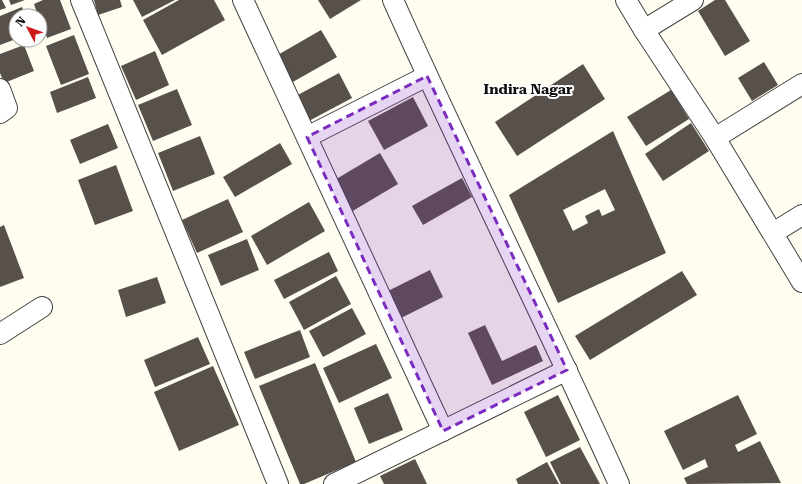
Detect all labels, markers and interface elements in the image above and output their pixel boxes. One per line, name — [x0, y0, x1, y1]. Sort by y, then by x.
north arrow — [8, 8, 48, 48]
text: N — [13, 14, 29, 29]
district label: Indira Nagar — [484, 81, 573, 97]

